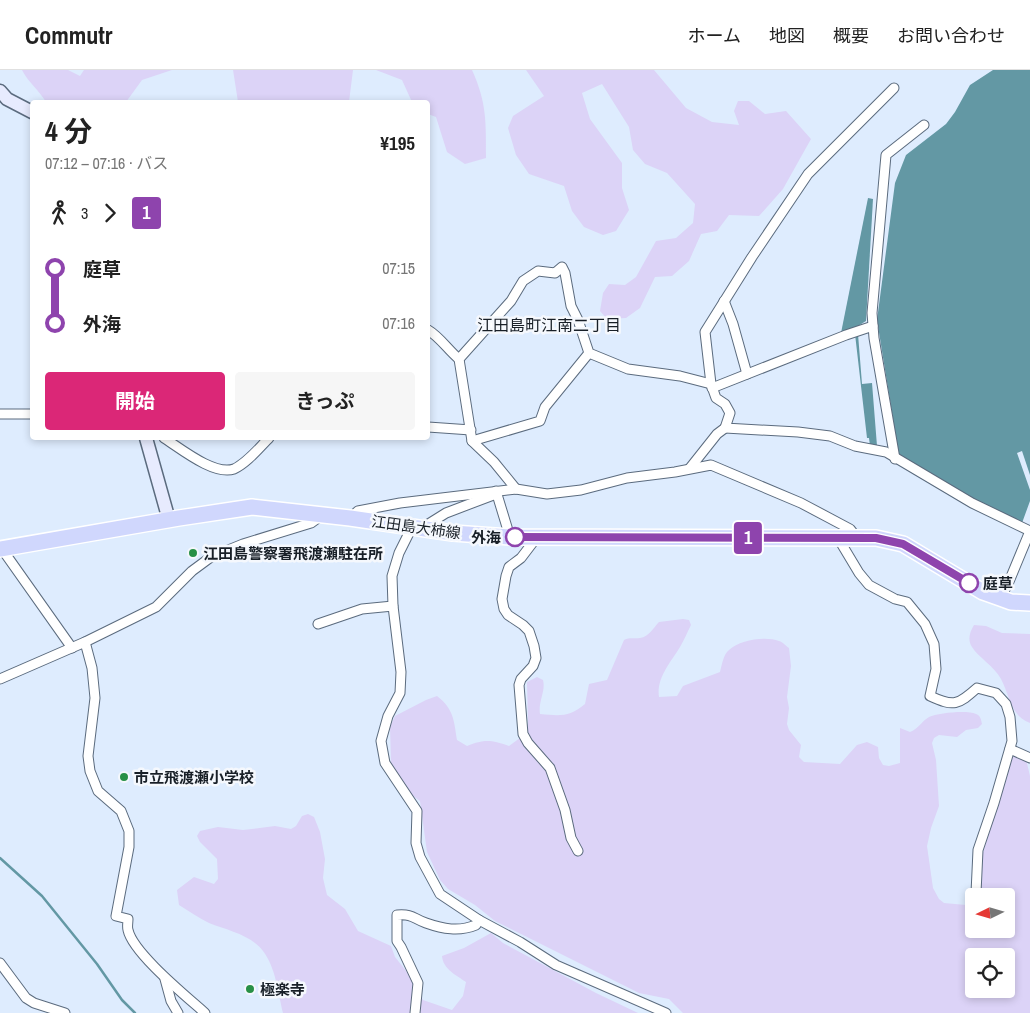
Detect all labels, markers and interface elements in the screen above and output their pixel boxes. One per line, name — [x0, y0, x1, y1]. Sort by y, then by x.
text: Commutr — [25, 19, 112, 51]
text: ホーム — [688, 23, 741, 48]
text: 地図 — [769, 23, 805, 48]
text: 概要 — [833, 23, 869, 48]
text: お問い合わせ — [897, 23, 1005, 48]
text: 4 分 — [45, 112, 92, 150]
text: ¥195 — [380, 130, 415, 156]
text: 07:12 – 07:16 · バス — [45, 152, 168, 174]
icon: walk — [45, 199, 73, 227]
icon: forward — [96, 199, 124, 227]
text: 1 — [142, 200, 151, 225]
text: 3 — [81, 202, 88, 224]
text: 庭草 — [83, 256, 121, 282]
text: 07:15 — [382, 257, 415, 279]
text: 外海 — [83, 311, 121, 337]
text: 07:16 — [382, 312, 415, 334]
district label: 江田島町江南二丁目 — [477, 314, 621, 336]
button: 開始 — [45, 372, 225, 430]
button: きっぷ — [235, 372, 415, 430]
street label: 江田島大柿線 — [370, 510, 462, 544]
line badge: 1 — [732, 522, 764, 554]
text: 1 — [744, 525, 752, 550]
place label: 外海 — [471, 527, 501, 548]
marker: 外海 — [505, 527, 525, 547]
place label: 江田島警察署飛渡瀬駐在所 — [203, 543, 383, 564]
marker: 江田島警察署飛渡瀬駐在所 — [187, 547, 199, 559]
marker: 庭草 — [959, 573, 979, 593]
place label: 庭草 — [983, 573, 1013, 594]
place label: 市立飛渡瀬小学校 — [134, 767, 254, 788]
marker: 市立飛渡瀬小学校 — [118, 771, 130, 783]
north arrow — [965, 888, 1015, 938]
map controls — [965, 888, 1015, 998]
button: locate — [965, 948, 1015, 998]
place label: 極楽寺 — [260, 979, 305, 1000]
marker: 極楽寺 — [244, 983, 256, 995]

